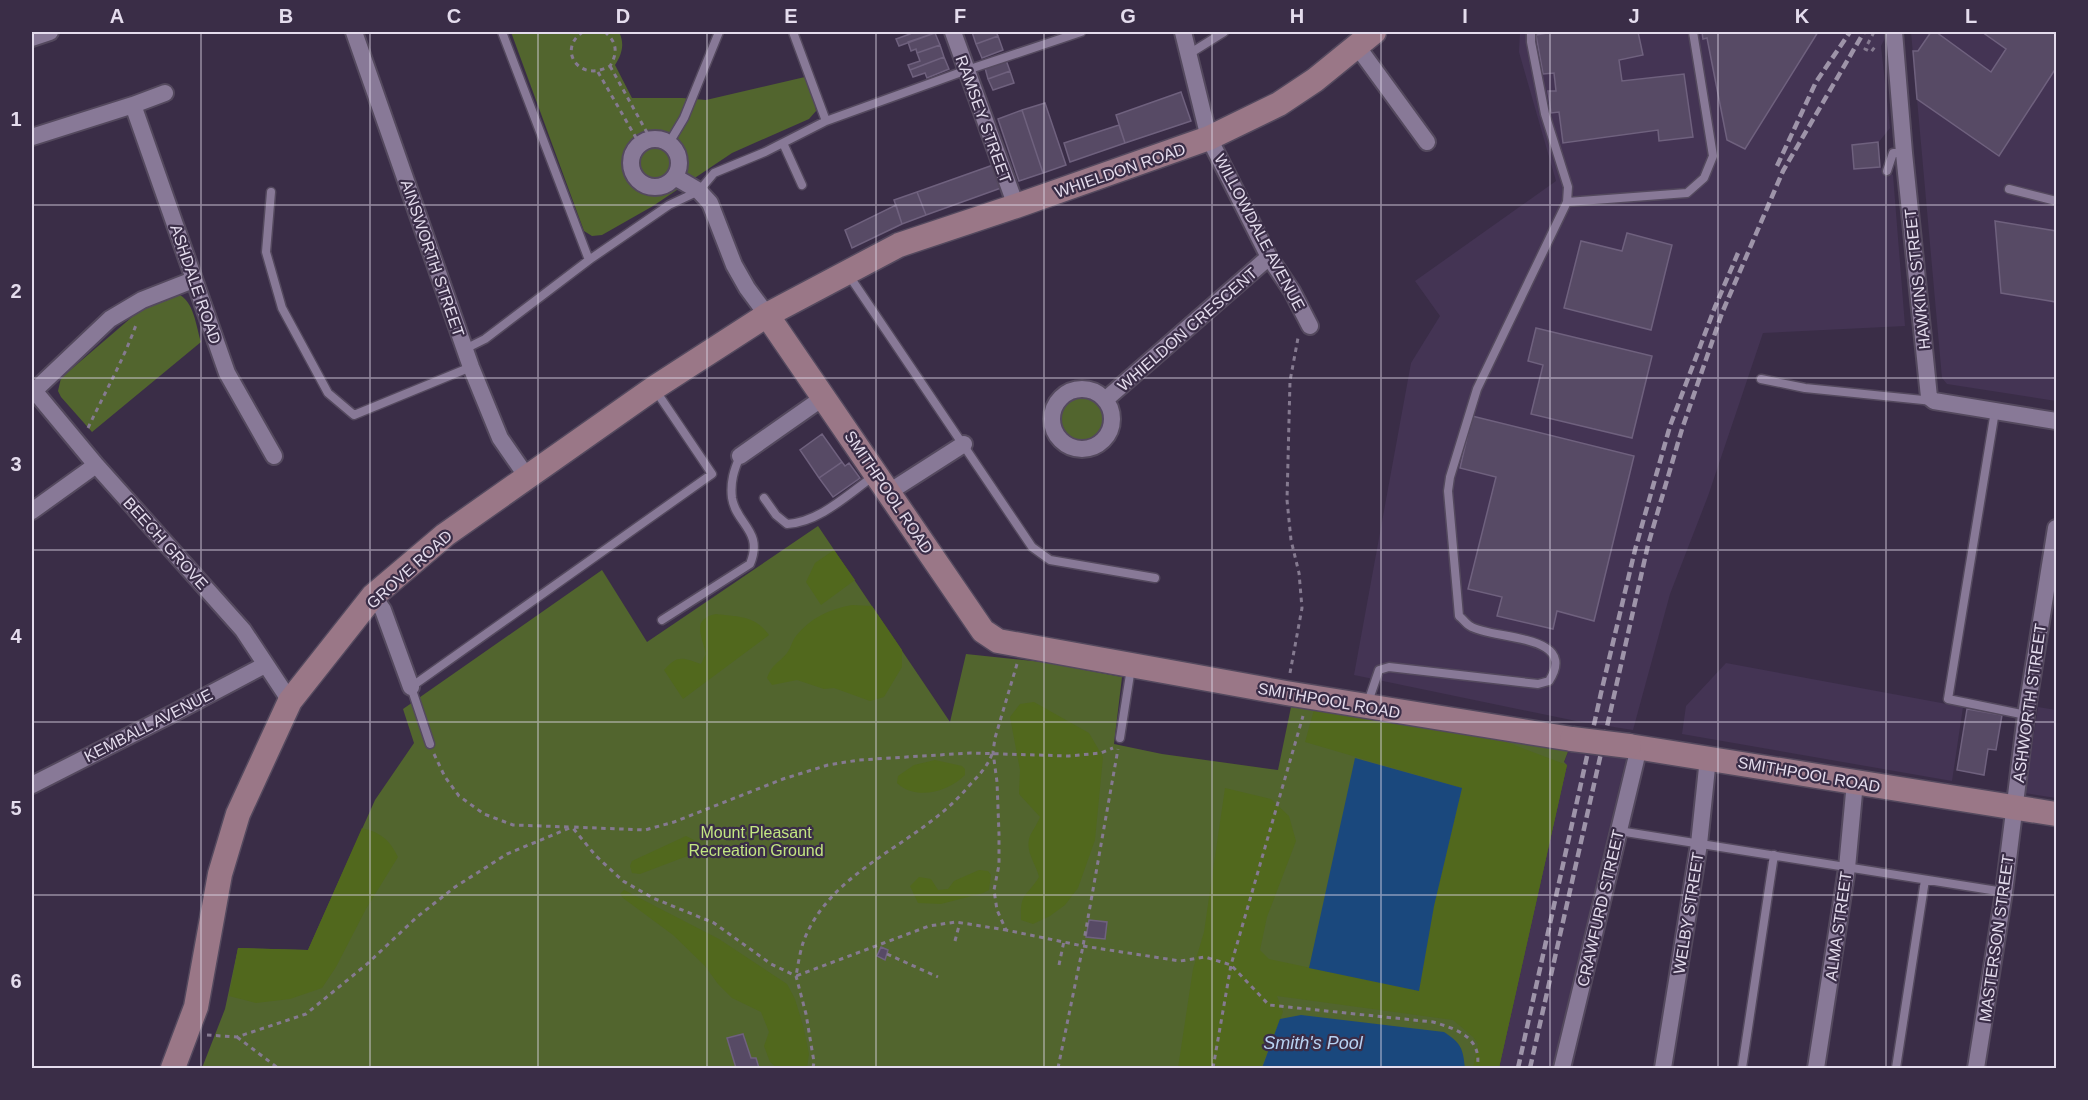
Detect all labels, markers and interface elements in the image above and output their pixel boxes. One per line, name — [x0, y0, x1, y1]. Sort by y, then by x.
text: A — [110, 5, 124, 27]
text: B — [279, 5, 293, 27]
text: C — [447, 5, 461, 27]
text: D — [616, 5, 630, 27]
text: E — [784, 5, 798, 27]
text: F — [954, 5, 966, 27]
text: G — [1120, 5, 1136, 27]
text: H — [1290, 5, 1304, 27]
text: I — [1462, 5, 1468, 27]
text: J — [1628, 5, 1640, 27]
text: K — [1795, 5, 1810, 27]
text: L — [1965, 5, 1977, 27]
street label: RAMSEY STREET — [952, 53, 1015, 186]
text: 1 — [10, 108, 22, 130]
street label: WHIELDON ROAD — [1053, 140, 1188, 201]
street label: WILLOWDALE AVENUE — [1211, 151, 1308, 313]
street label: AINSWORTH STREET — [398, 177, 468, 339]
street label: HAWKINS STREET — [1902, 207, 1933, 350]
street label: ASHDALE ROAD — [167, 222, 224, 346]
street label: WHIELDON CRESCENT — [1114, 264, 1260, 394]
text: 2 — [10, 280, 22, 302]
street label: SMITHPOOL ROAD — [841, 428, 936, 557]
text: 3 — [10, 453, 22, 475]
street label: BEECH GROVE — [120, 494, 211, 593]
street label: GROVE ROAD — [363, 527, 455, 612]
street label: ASHWORTH STREET — [2010, 622, 2049, 784]
text: 4 — [10, 625, 22, 647]
street label: SMITHPOOL ROAD — [1256, 680, 1401, 721]
street label: KEMBALL AVENUE — [81, 686, 215, 765]
street label: SMITHPOOL ROAD — [1736, 754, 1881, 795]
text: 5 — [10, 797, 22, 819]
park label: Mount Pleasant Recreation Ground — [688, 824, 824, 859]
street label: CRAWFURD STREET — [1574, 828, 1627, 988]
street label: WELBY STREET — [1670, 851, 1707, 975]
street label: MASTERSON STREET — [1976, 853, 2017, 1023]
street label: ALMA STREET — [1822, 870, 1855, 982]
text: 6 — [10, 970, 22, 992]
water label: Smith's Pool — [1263, 1033, 1364, 1053]

